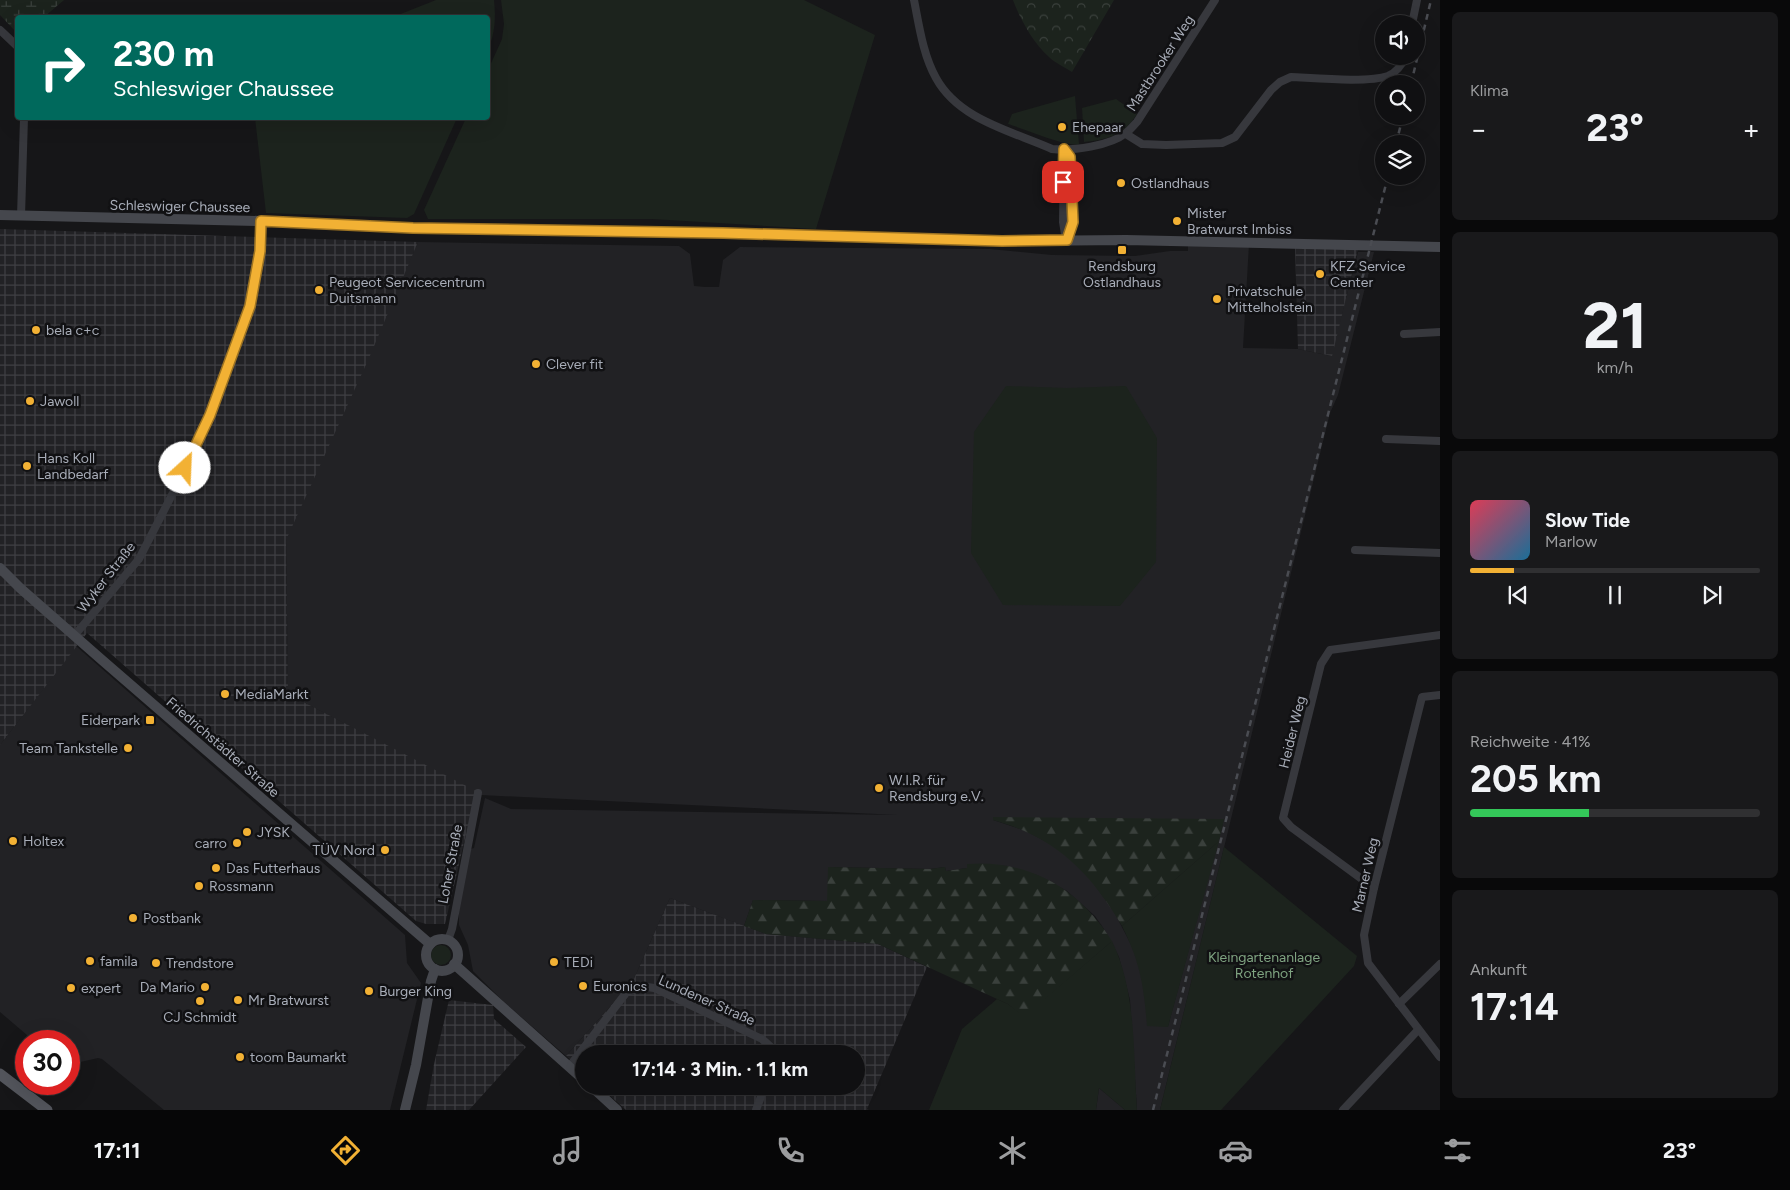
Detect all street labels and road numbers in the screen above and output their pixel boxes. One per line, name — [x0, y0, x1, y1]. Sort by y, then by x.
street label: Mastbrooker Weg — [1123, 12, 1198, 115]
street label: Schleswiger Chaussee — [110, 197, 251, 216]
street label: Wyker Straße — [74, 538, 139, 616]
street label: Friedrichstädter Straße — [163, 694, 283, 801]
street label: Heider Weg — [1275, 694, 1310, 770]
street label: Loher Straße — [434, 823, 467, 905]
street label: Marner Weg — [1349, 836, 1382, 914]
street label: Lundener Straße — [656, 972, 758, 1029]

